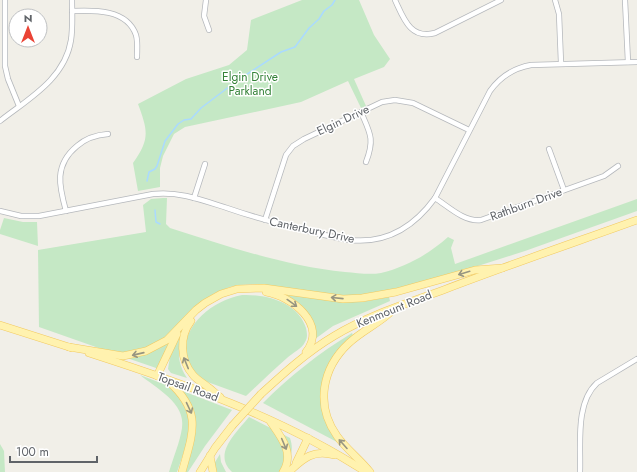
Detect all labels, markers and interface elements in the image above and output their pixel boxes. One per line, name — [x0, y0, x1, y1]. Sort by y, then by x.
north arrow — [8, 8, 48, 48]
text: N — [24, 10, 32, 26]
park label: Elgin Drive Parkland — [222, 68, 278, 100]
street label: Elgin Drive — [314, 100, 372, 140]
street label: Rathburn Drive — [487, 183, 565, 225]
street label: Canterbury Drive — [268, 212, 356, 248]
one-way arrow — [457, 270, 470, 277]
street label: Kenmount Road — [354, 286, 434, 332]
one-way arrow — [331, 294, 344, 302]
one-way arrow — [286, 299, 297, 307]
one-way arrow — [131, 350, 144, 358]
one-way arrow — [182, 357, 190, 369]
street label: Topsail Road — [155, 368, 221, 406]
one-way arrow — [186, 402, 193, 414]
scale bar — [10, 438, 97, 464]
one-way arrow — [281, 438, 289, 450]
one-way arrow — [339, 439, 348, 449]
text: 100 m — [16, 443, 49, 461]

